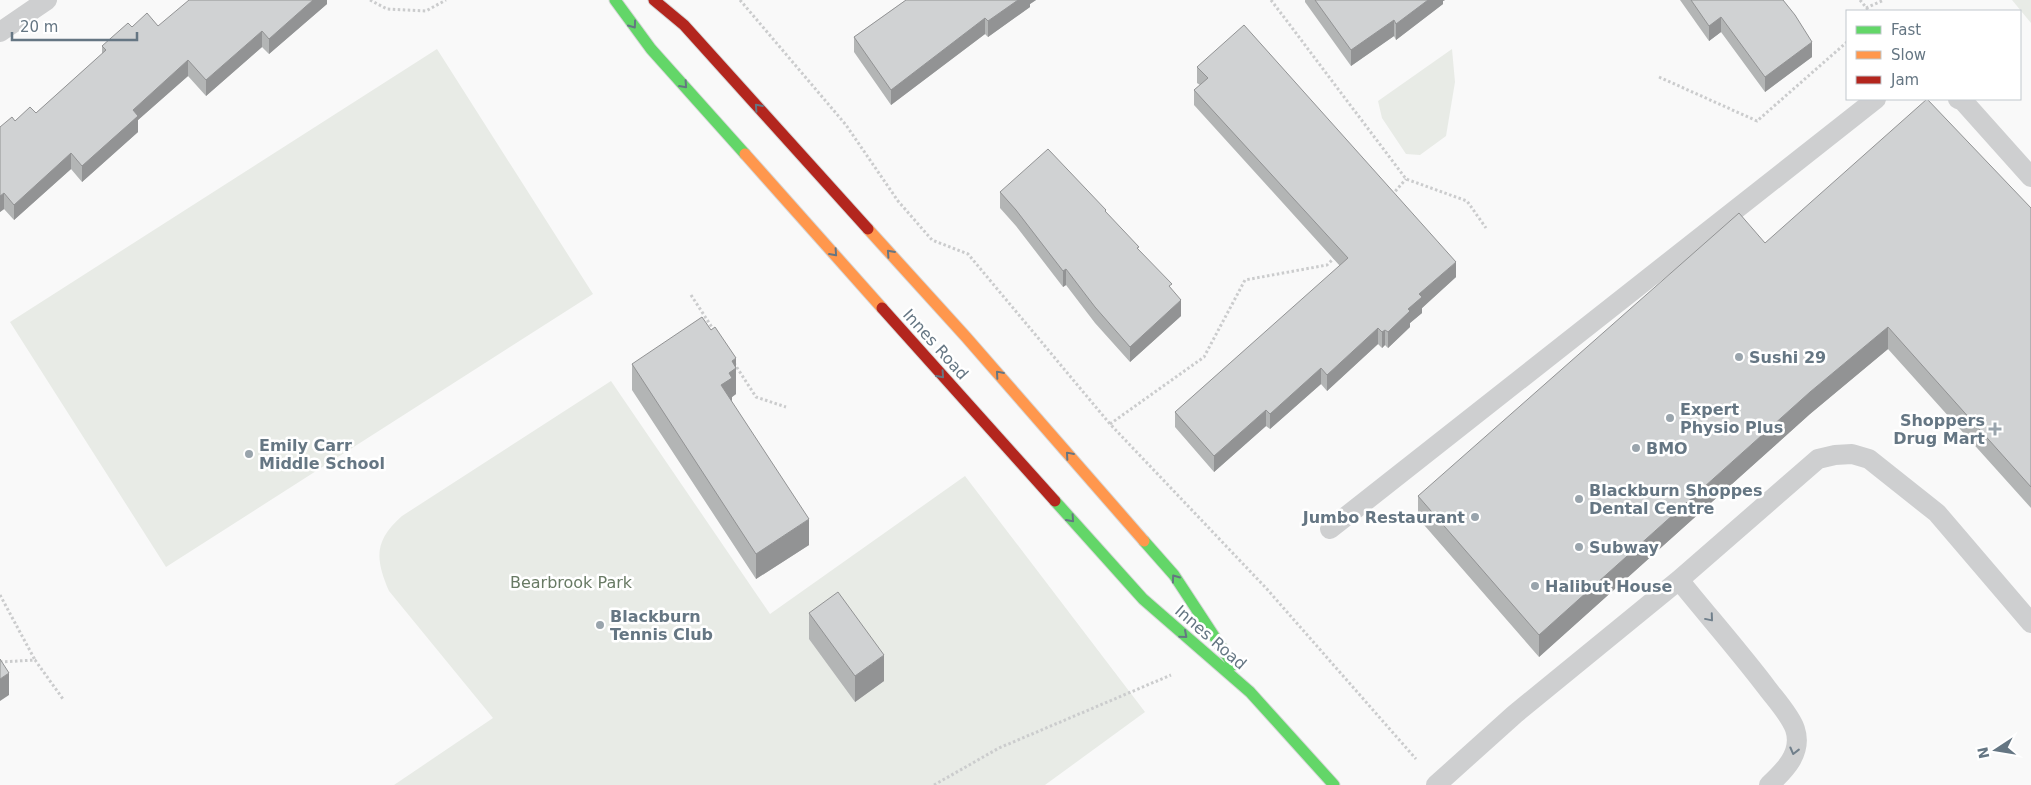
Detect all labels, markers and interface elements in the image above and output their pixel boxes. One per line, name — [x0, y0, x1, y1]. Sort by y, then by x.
scale bar — [12, 10, 138, 42]
legend — [1846, 10, 2021, 100]
text: 20 m — [20, 18, 58, 36]
one-way arrow — [627, 19, 636, 28]
text: Fast — [1891, 21, 1921, 39]
text: Slow — [1891, 46, 1926, 64]
text: Jam — [1890, 71, 1919, 89]
one-way arrow — [678, 80, 687, 89]
one-way arrow — [754, 103, 763, 112]
one-way arrow — [828, 248, 837, 257]
one-way arrow — [887, 250, 896, 259]
street label: Innes Road — [899, 305, 972, 384]
place label: Sushi 29 — [1749, 348, 1826, 367]
marker: Sushi 29 — [1733, 351, 1745, 363]
one-way arrow — [936, 369, 945, 378]
one-way arrow — [996, 371, 1005, 380]
place label: Expert Physio Plus — [1680, 400, 1783, 437]
place label: Shoppers Drug Mart — [1893, 411, 1985, 448]
marker: Expert Physio Plus — [1664, 412, 1676, 424]
marker: Shoppers Drug Mart — [1989, 423, 2001, 435]
place label: Emily Carr Middle School — [259, 436, 385, 473]
place label: BMO — [1646, 439, 1688, 458]
marker: BMO — [1630, 442, 1642, 454]
marker: Emily Carr Middle School — [243, 448, 255, 460]
one-way arrow — [1066, 451, 1075, 460]
place label: Blackburn Shoppes Dental Centre — [1589, 481, 1762, 518]
marker: Blackburn Shoppes Dental Centre — [1573, 493, 1585, 505]
place label: Jumbo Restaurant — [1302, 508, 1465, 527]
marker: Jumbo Restaurant — [1469, 511, 1481, 523]
one-way arrow — [1065, 514, 1074, 523]
place label: Subway — [1589, 538, 1659, 557]
marker: Subway — [1573, 541, 1585, 553]
park label: Bearbrook Park — [510, 573, 633, 592]
one-way arrow — [1172, 574, 1181, 584]
place label: Halibut House — [1545, 577, 1673, 596]
marker: Halibut House — [1529, 580, 1541, 592]
street label: Innes Road — [1171, 601, 1250, 674]
place label: Blackburn Tennis Club — [610, 607, 713, 644]
one-way arrow — [1704, 612, 1713, 621]
marker: Blackburn Tennis Club — [594, 619, 606, 631]
one-way arrow — [1179, 629, 1188, 638]
north arrow — [1971, 725, 2021, 775]
text: N — [1974, 745, 1992, 760]
one-way arrow — [1789, 747, 1800, 756]

